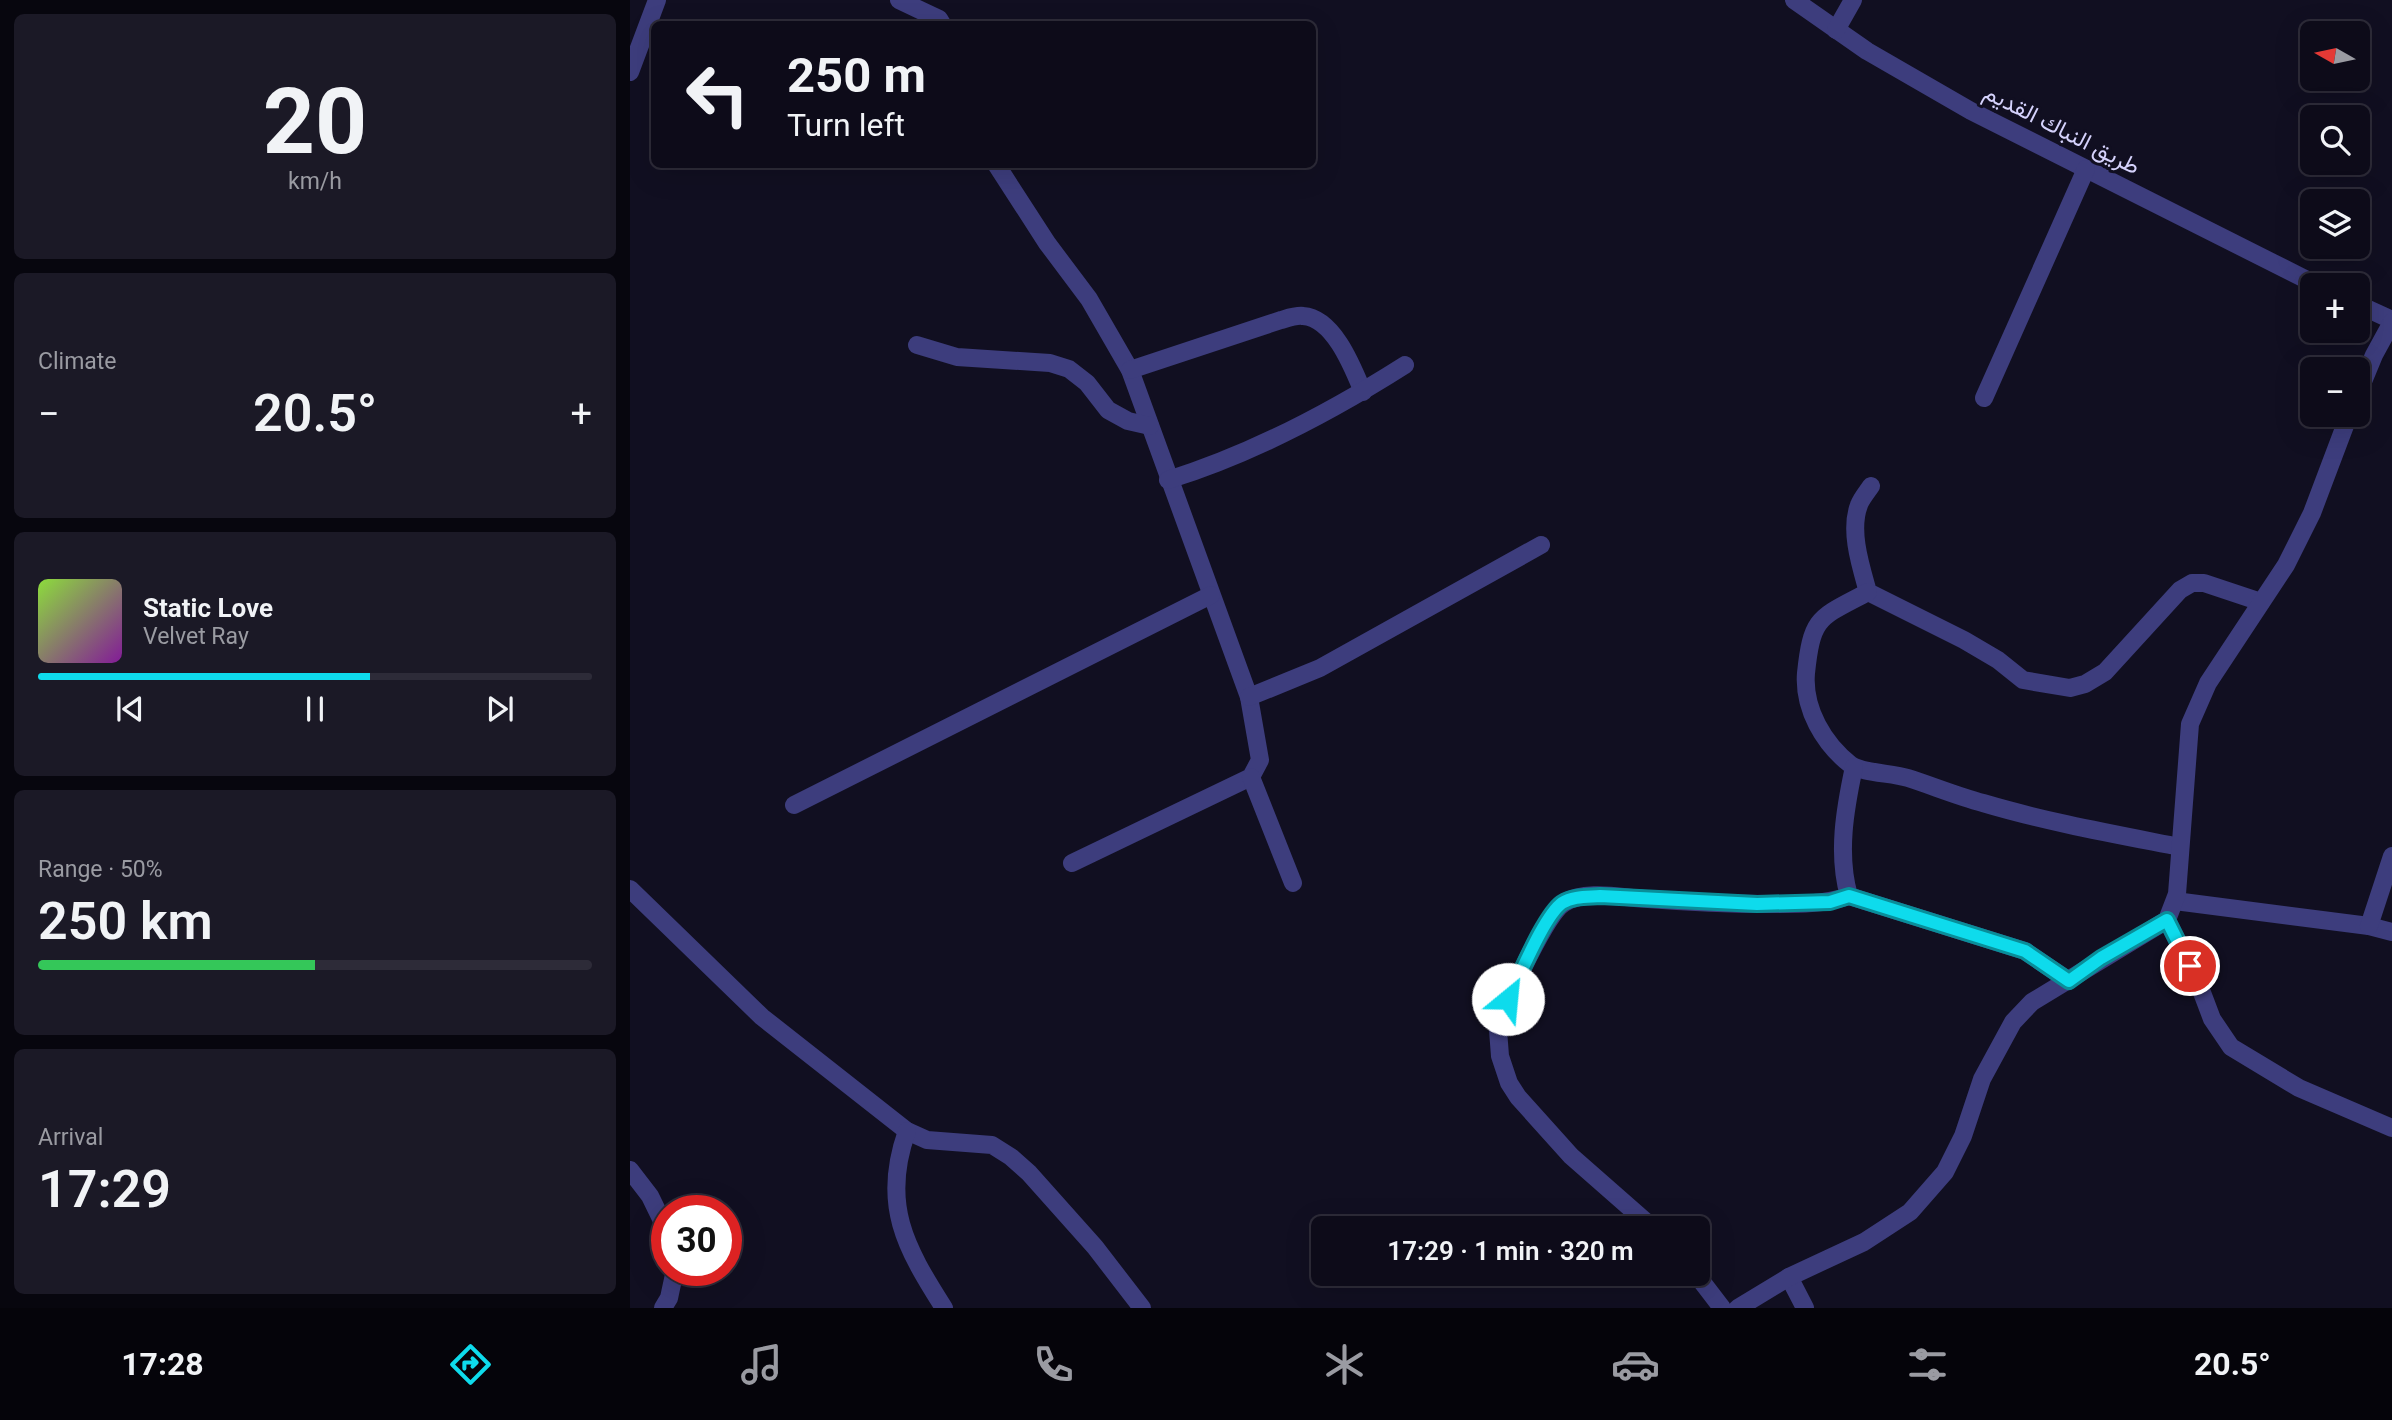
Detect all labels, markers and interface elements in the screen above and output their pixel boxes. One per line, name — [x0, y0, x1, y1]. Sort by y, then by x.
north arrow — [2300, 21, 2370, 91]
map controls — [2300, 21, 2370, 427]
text: 250 m — [787, 47, 926, 104]
icon: left — [672, 49, 763, 140]
text: 20 — [263, 69, 367, 175]
street label: طريق النباك القديم — [1979, 78, 2144, 181]
button: search — [2300, 105, 2370, 175]
text: Turn left — [787, 106, 905, 144]
text: km/h — [288, 168, 342, 195]
button: layers — [2300, 189, 2370, 259]
button: + — [2300, 273, 2370, 343]
text: Climate — [38, 348, 117, 375]
button: − — [2300, 357, 2370, 427]
text: 20.5° — [253, 383, 377, 444]
text: − — [38, 392, 60, 436]
text: + — [570, 392, 592, 436]
text: Static Love — [143, 593, 273, 623]
text: Velvet Ray — [143, 623, 249, 650]
icon: previous — [111, 690, 149, 728]
icon: pause — [296, 690, 334, 728]
icon: next — [481, 690, 519, 728]
text: Range · 50% — [38, 856, 163, 883]
text: 250 km — [38, 891, 213, 952]
pin — [2160, 936, 2220, 996]
icon: arrive — [2171, 947, 2209, 985]
position arrow — [1471, 962, 1545, 1036]
text: Arrival — [38, 1124, 103, 1151]
text: 17:29 — [38, 1159, 171, 1220]
speed limit sign: 30 — [651, 1195, 742, 1286]
text: 17:29 · 1 min · 320 m — [1387, 1236, 1634, 1266]
icon: directions — [446, 1340, 495, 1389]
icon: music — [737, 1340, 786, 1389]
icon: phone — [1029, 1340, 1078, 1389]
icon: climate — [1320, 1340, 1369, 1389]
icon: car — [1611, 1340, 1660, 1389]
icon: filters — [1903, 1340, 1952, 1389]
text: 17:28 — [121, 1345, 204, 1383]
text: 20.5° — [2194, 1345, 2271, 1383]

